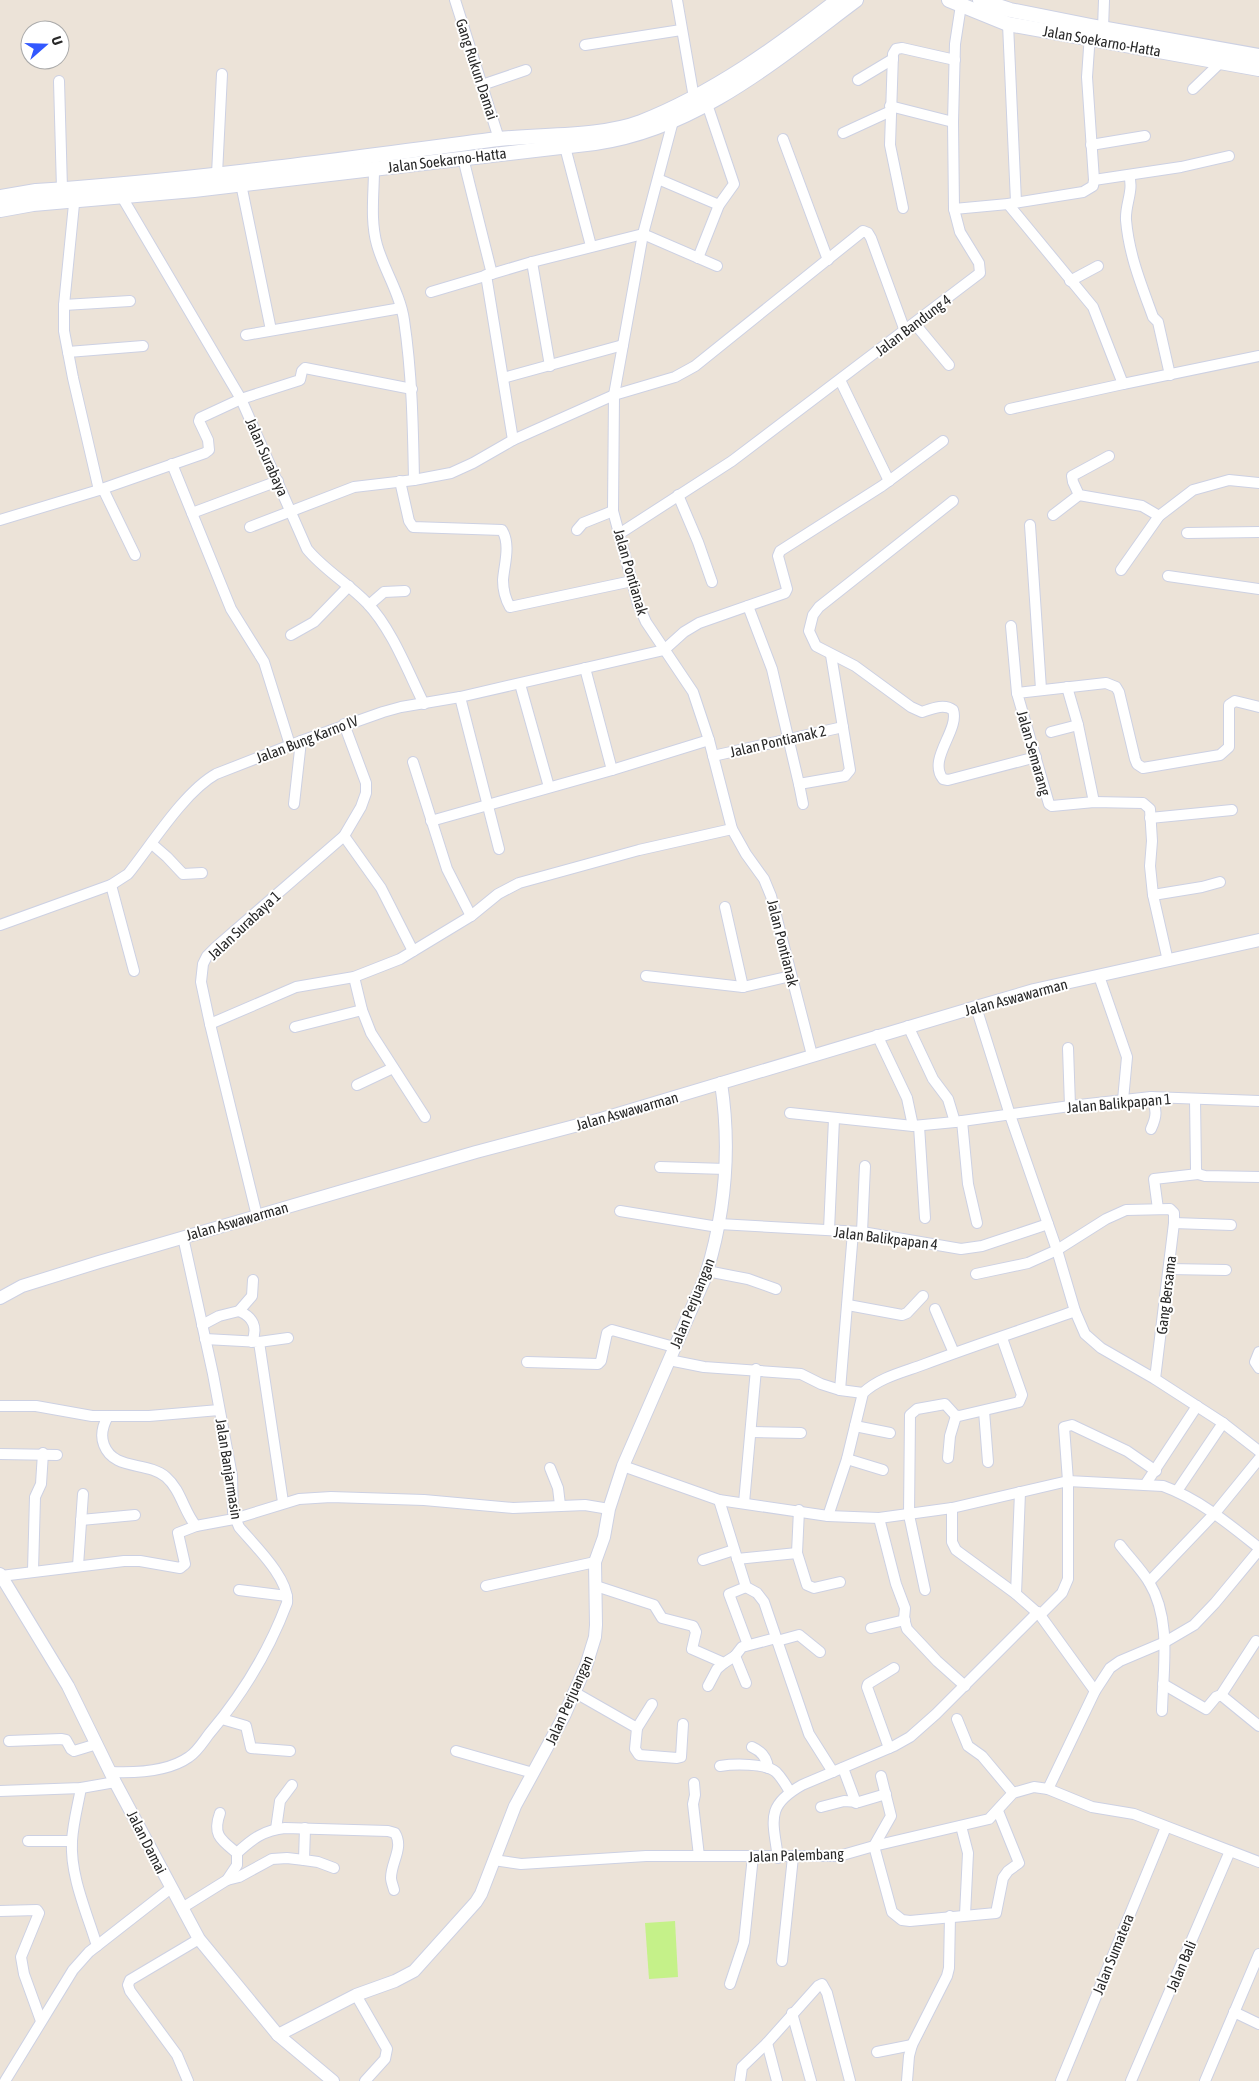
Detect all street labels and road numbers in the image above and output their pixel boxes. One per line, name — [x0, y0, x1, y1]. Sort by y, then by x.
street label: Gang Rukun Damai — [453, 16, 501, 122]
street label: Jalan Soekarno-Hatta — [1042, 22, 1162, 60]
street label: Jalan Soekarno-Hatta — [387, 144, 507, 176]
street label: Jalan Bandung 4 — [872, 291, 954, 359]
street label: Jalan Surabaya — [242, 415, 292, 499]
street label: Jalan Pontianak — [611, 527, 652, 618]
street label: Jalan Semarang — [1014, 708, 1054, 798]
street label: Jalan Bung Karno IV — [253, 711, 361, 766]
street label: Jalan Pontianak 2 — [728, 722, 828, 760]
street label: Jalan Surabaya 1 — [204, 887, 284, 963]
street label: Jalan Pontianak — [764, 898, 802, 989]
street label: Jalan Aswawarman — [963, 975, 1069, 1019]
street label: Jalan Aswawarman — [574, 1088, 680, 1134]
street label: Jalan Balikpapan 1 — [1066, 1090, 1172, 1116]
street label: Jalan Aswawarman — [184, 1198, 290, 1244]
street label: Jalan Balikpapan 4 — [833, 1223, 939, 1253]
street label: Jalan Perjuangan — [666, 1255, 718, 1351]
street label: Gang Bersama — [1153, 1255, 1179, 1335]
street label: Jalan Banjarmasin — [213, 1417, 245, 1521]
street label: Jalan Perjuangan — [542, 1653, 596, 1747]
street label: Jalan Damai — [124, 1808, 170, 1876]
street label: Jalan Palembang — [748, 1845, 844, 1865]
street label: Jalan Sumatera — [1089, 1911, 1137, 1997]
street label: Jalan Bali — [1163, 1938, 1199, 1994]

